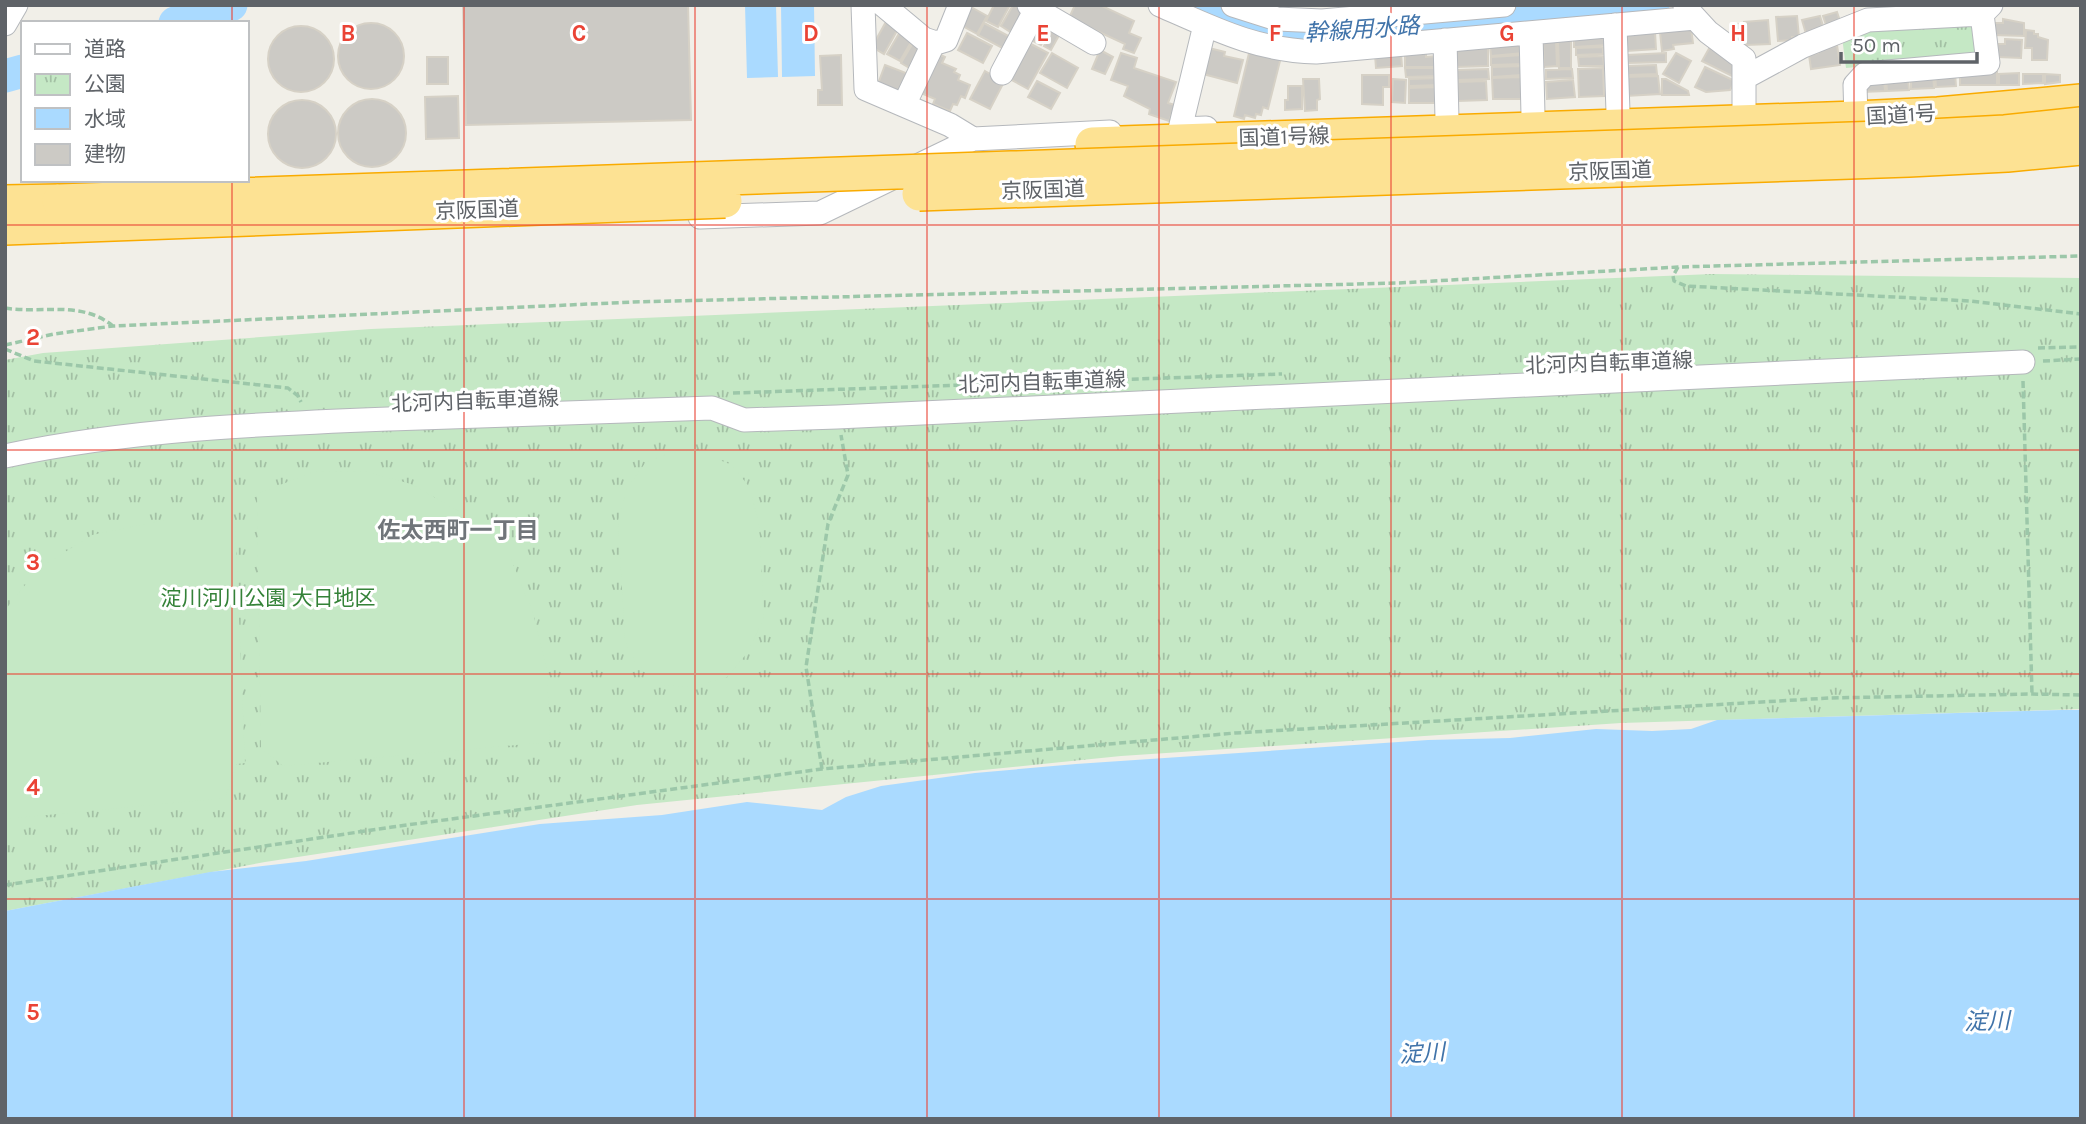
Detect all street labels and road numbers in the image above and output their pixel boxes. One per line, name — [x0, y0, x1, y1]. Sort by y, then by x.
street label: 国道1号 — [1865, 101, 1937, 129]
street label: 国道1号線 — [1238, 123, 1330, 151]
street label: 京阪国道 — [1568, 158, 1652, 184]
street label: 京阪国道 — [1001, 177, 1085, 203]
street label: 京阪国道 — [435, 197, 519, 223]
street label: 北河内自転車道線 — [1525, 348, 1693, 378]
street label: 北河内自転車道線 — [958, 367, 1126, 397]
street label: 北河内自転車道線 — [391, 386, 559, 416]

